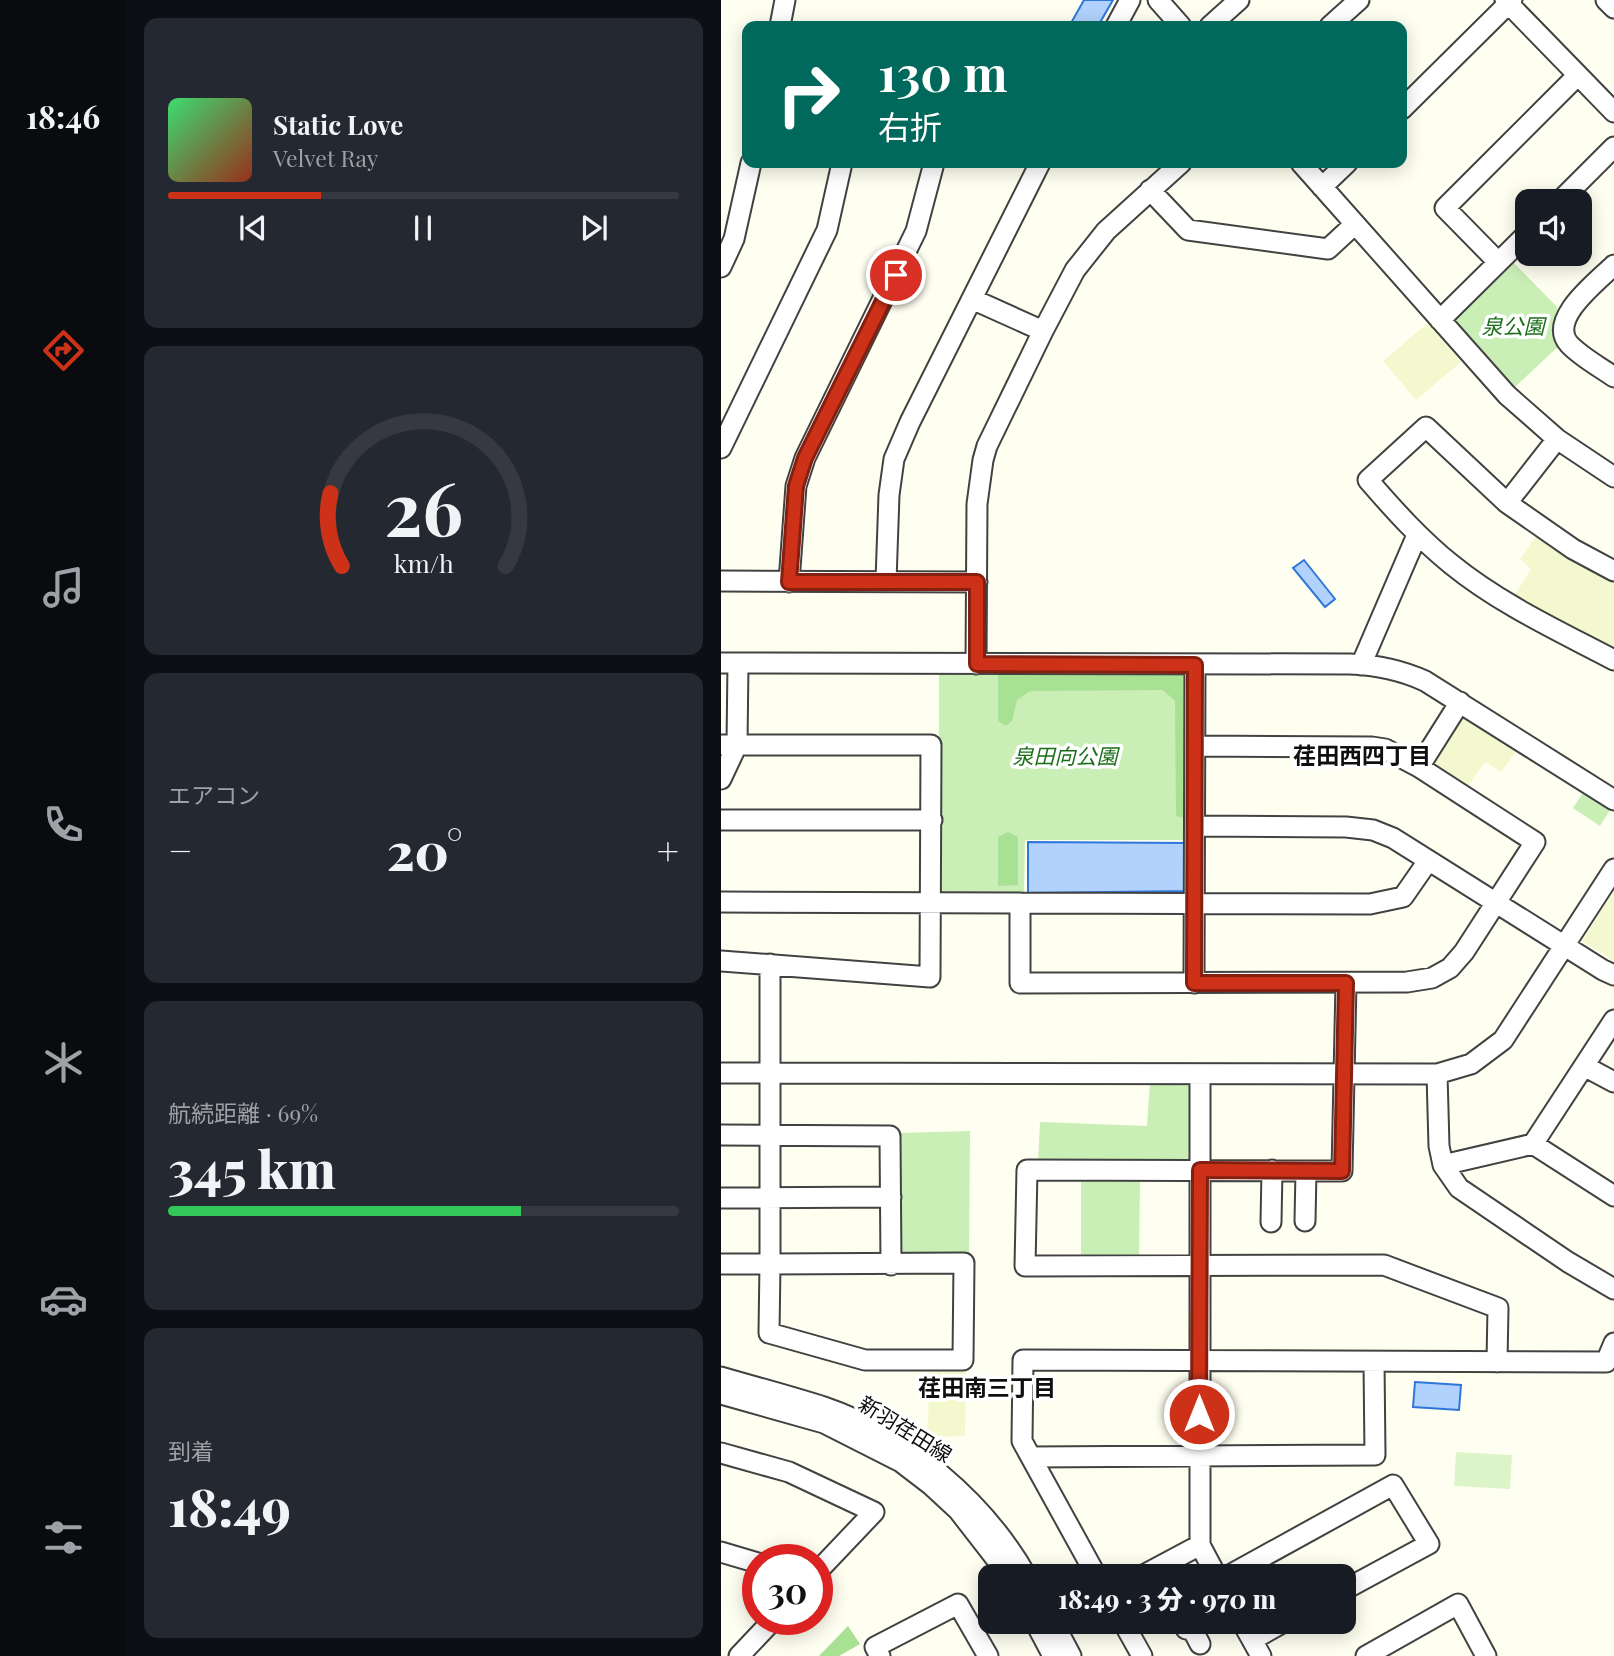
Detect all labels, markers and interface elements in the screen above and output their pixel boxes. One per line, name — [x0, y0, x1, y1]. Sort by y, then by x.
text: 130 m — [878, 39, 1008, 104]
icon: right — [763, 49, 854, 140]
text: 18:46 — [26, 94, 100, 137]
text: 右折 — [878, 104, 942, 147]
text: Static Love — [273, 107, 403, 142]
text: Velvet Ray — [273, 142, 378, 173]
map controls — [1515, 189, 1592, 266]
button: sound — [1515, 189, 1592, 266]
icon: previous — [234, 209, 272, 247]
icon: pause — [404, 209, 442, 247]
icon: next — [575, 209, 613, 247]
pin — [866, 245, 926, 305]
icon: arrive — [877, 256, 915, 294]
park label: 泉公園 — [1482, 311, 1547, 339]
icon: directions — [39, 326, 88, 375]
text: 26 — [384, 458, 463, 555]
text: km/h — [394, 546, 454, 579]
icon: music — [39, 563, 88, 612]
district label: 荏田西四丁目 — [1293, 739, 1431, 770]
park label: 泉田向公園 — [1013, 741, 1120, 769]
text: エアコン — [168, 779, 260, 810]
icon: phone — [39, 800, 88, 849]
text: 20° — [387, 815, 463, 884]
text: − — [168, 824, 193, 875]
text: + — [657, 824, 679, 875]
icon: climate — [39, 1038, 88, 1087]
text: 航続距離 · 69% — [168, 1097, 318, 1128]
text: 345 km — [168, 1133, 336, 1202]
icon: car — [39, 1275, 88, 1324]
district label: 荏田南三丁目 — [918, 1371, 1056, 1402]
position arrow — [1162, 1377, 1236, 1451]
street label: 新羽荏田線 — [854, 1388, 958, 1468]
text: 到着 — [168, 1435, 214, 1466]
text: 18:49 — [168, 1471, 291, 1540]
icon: filters — [39, 1513, 88, 1562]
speed limit sign: 30 — [742, 1544, 833, 1635]
text: 18:49 · 3 分 · 970 m — [1058, 1581, 1276, 1616]

